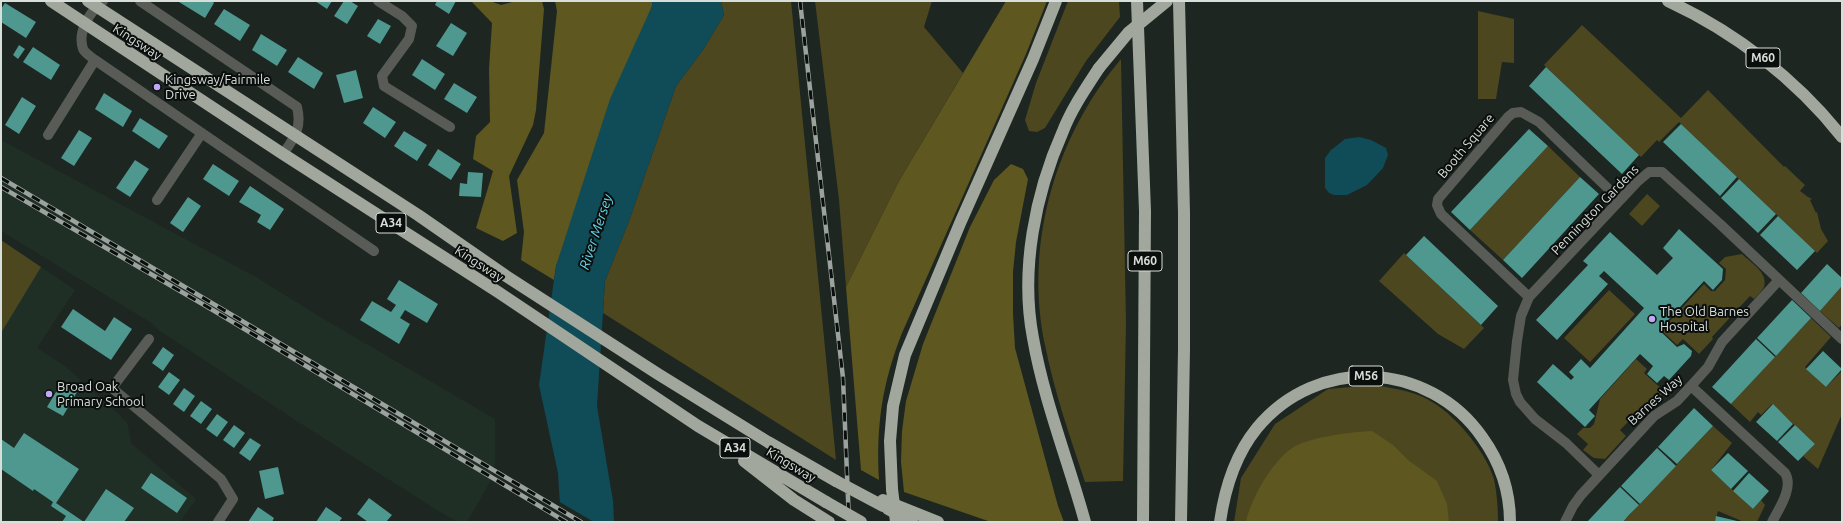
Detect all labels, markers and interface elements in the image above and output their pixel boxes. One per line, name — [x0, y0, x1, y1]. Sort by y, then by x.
street label: Kingsway — [110, 21, 164, 63]
road number: M60 — [1746, 48, 1780, 68]
place label: Kingsway/Fairmile Drive — [165, 72, 270, 103]
marker: Kingsway/Fairmile Drive — [152, 82, 162, 92]
street label: Booth Square — [1434, 111, 1498, 181]
street label: Pennington Gardens — [1548, 162, 1642, 258]
water label: River Mersey — [576, 192, 616, 272]
road number: A34 — [376, 213, 406, 233]
street label: Kingsway — [452, 243, 506, 285]
road number: M60 — [1128, 251, 1162, 271]
place label: The Old Barnes Hospital — [1660, 304, 1749, 335]
marker: The Old Barnes Hospital — [1647, 314, 1657, 324]
road number: M56 — [1349, 366, 1383, 386]
street label: Barnes Way — [1625, 372, 1685, 428]
place label: Broad Oak Primary School — [57, 379, 144, 410]
marker: Broad Oak Primary School — [44, 389, 54, 399]
road number: A34 — [720, 438, 750, 458]
street label: Kingsway — [763, 444, 819, 486]

